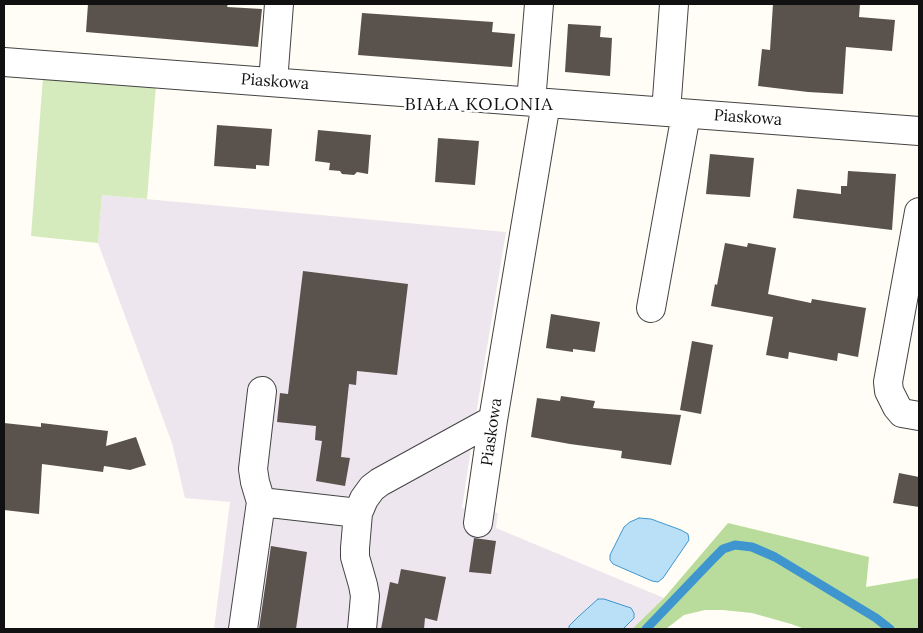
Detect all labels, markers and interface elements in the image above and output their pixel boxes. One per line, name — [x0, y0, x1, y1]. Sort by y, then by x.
street label: Piaskowa — [240, 70, 310, 94]
district label: BIAŁA KOLONIA — [403, 94, 555, 116]
street label: Piaskowa — [713, 106, 783, 130]
street label: Piaskowa — [478, 397, 506, 467]

